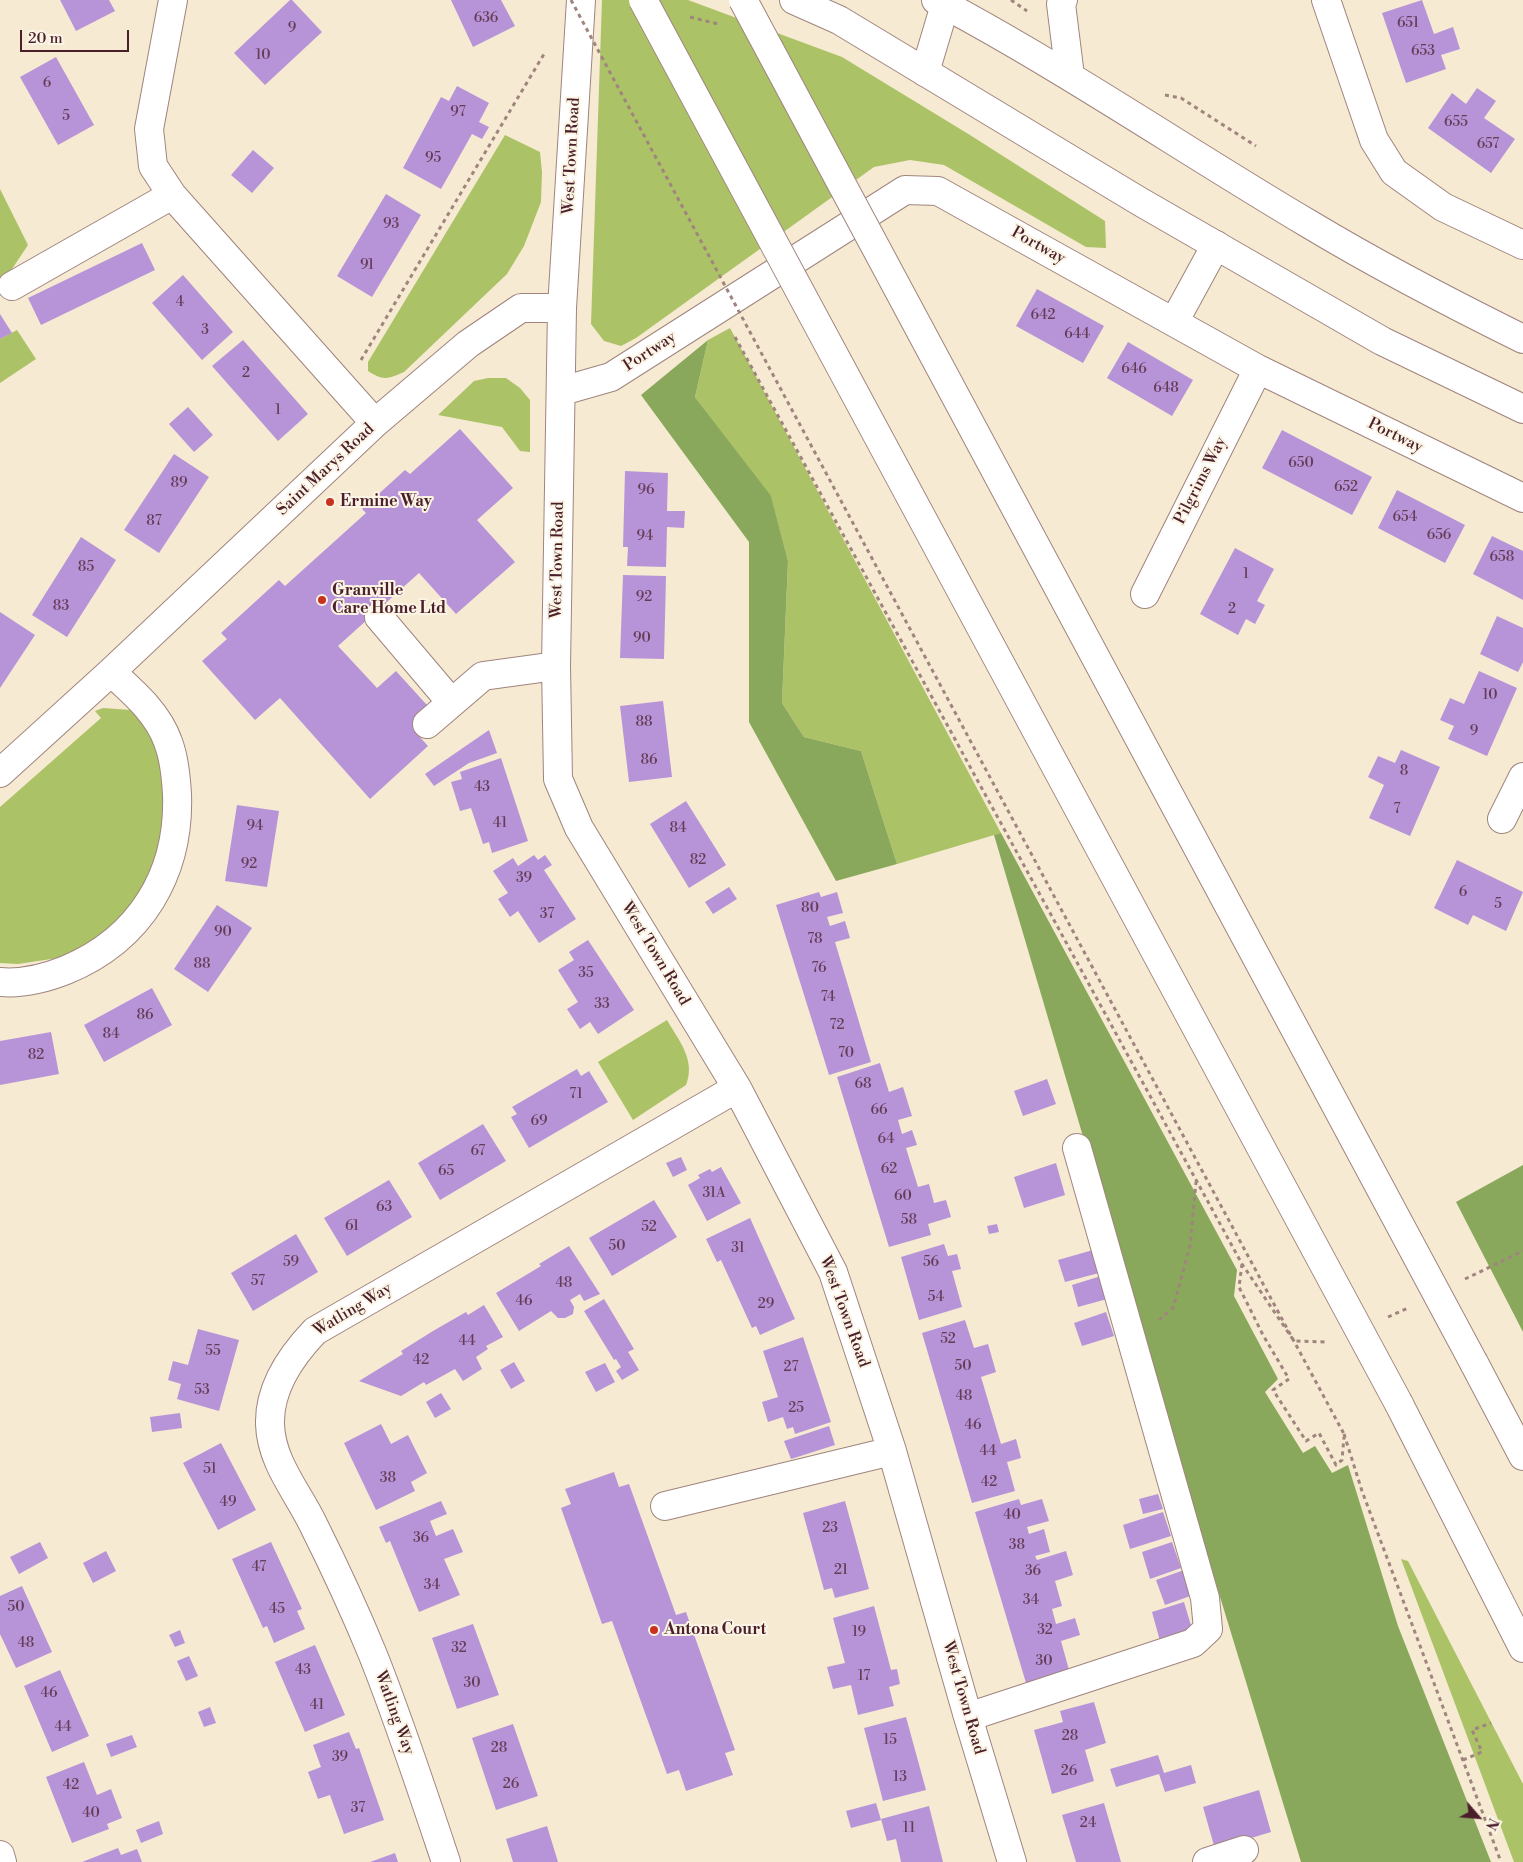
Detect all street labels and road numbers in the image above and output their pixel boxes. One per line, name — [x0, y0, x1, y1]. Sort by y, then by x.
street label: West Town Road — [559, 97, 585, 215]
street label: Portway — [1008, 223, 1068, 269]
street label: Portway — [620, 328, 680, 376]
street label: Portway — [1364, 415, 1426, 457]
street label: Saint Marys Road — [273, 420, 379, 520]
street label: Pilgrims Way — [1171, 434, 1231, 528]
street label: West Town Road — [547, 501, 569, 619]
street label: West Town Road — [617, 899, 693, 1009]
street label: West Town Road — [815, 1254, 873, 1370]
street label: Watling Way — [310, 1279, 396, 1341]
street label: West Town Road — [938, 1639, 988, 1757]
street label: Watling Way — [370, 1668, 418, 1758]

